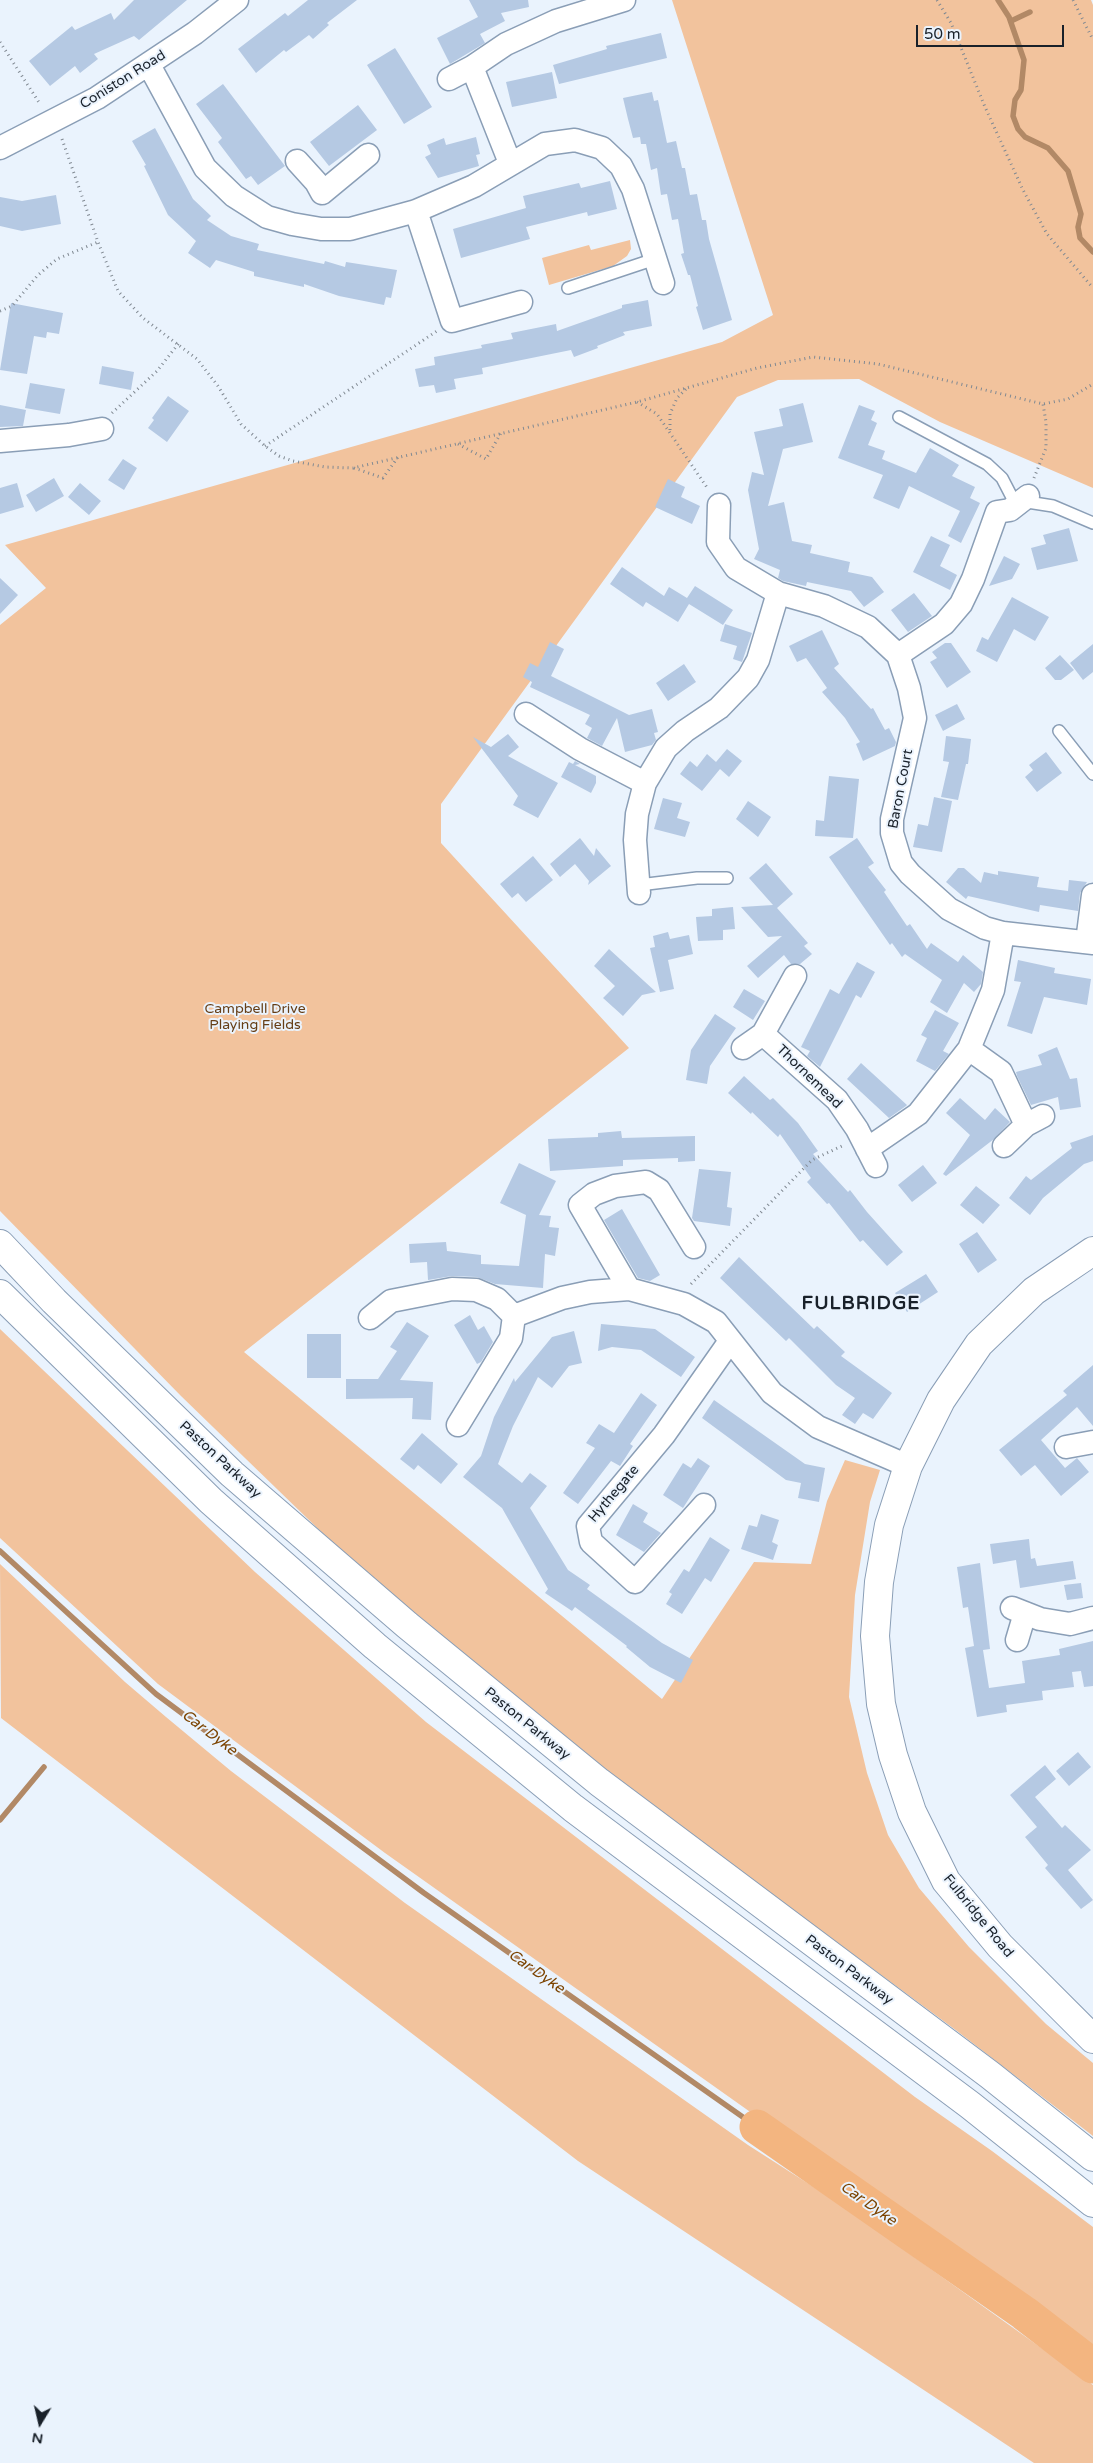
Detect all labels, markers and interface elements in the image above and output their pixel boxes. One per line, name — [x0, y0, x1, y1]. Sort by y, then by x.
scale bar — [918, 15, 1066, 47]
text: 50 m — [924, 25, 961, 43]
street label: Coniston Road — [77, 47, 169, 113]
street label: Baron Court — [885, 748, 917, 830]
park label: Campbell Drive Playing Fields — [204, 1001, 306, 1034]
street label: Thornemead — [773, 1042, 845, 1112]
district label: FULBRIDGE — [800, 1293, 922, 1315]
street label: Paston Parkway — [176, 1418, 264, 1502]
street label: Hythegate — [585, 1462, 643, 1526]
street label: Paston Parkway — [481, 1684, 573, 1764]
water label: Car Dyke — [178, 1706, 240, 1760]
street label: Fulbridge Road — [939, 1871, 1017, 1961]
street label: Paston Parkway — [802, 1931, 896, 2009]
water label: Car Dyke — [504, 1946, 568, 1998]
water label: Car Dyke — [836, 2178, 900, 2230]
north arrow — [15, 2398, 65, 2448]
text: N — [31, 2429, 44, 2448]

